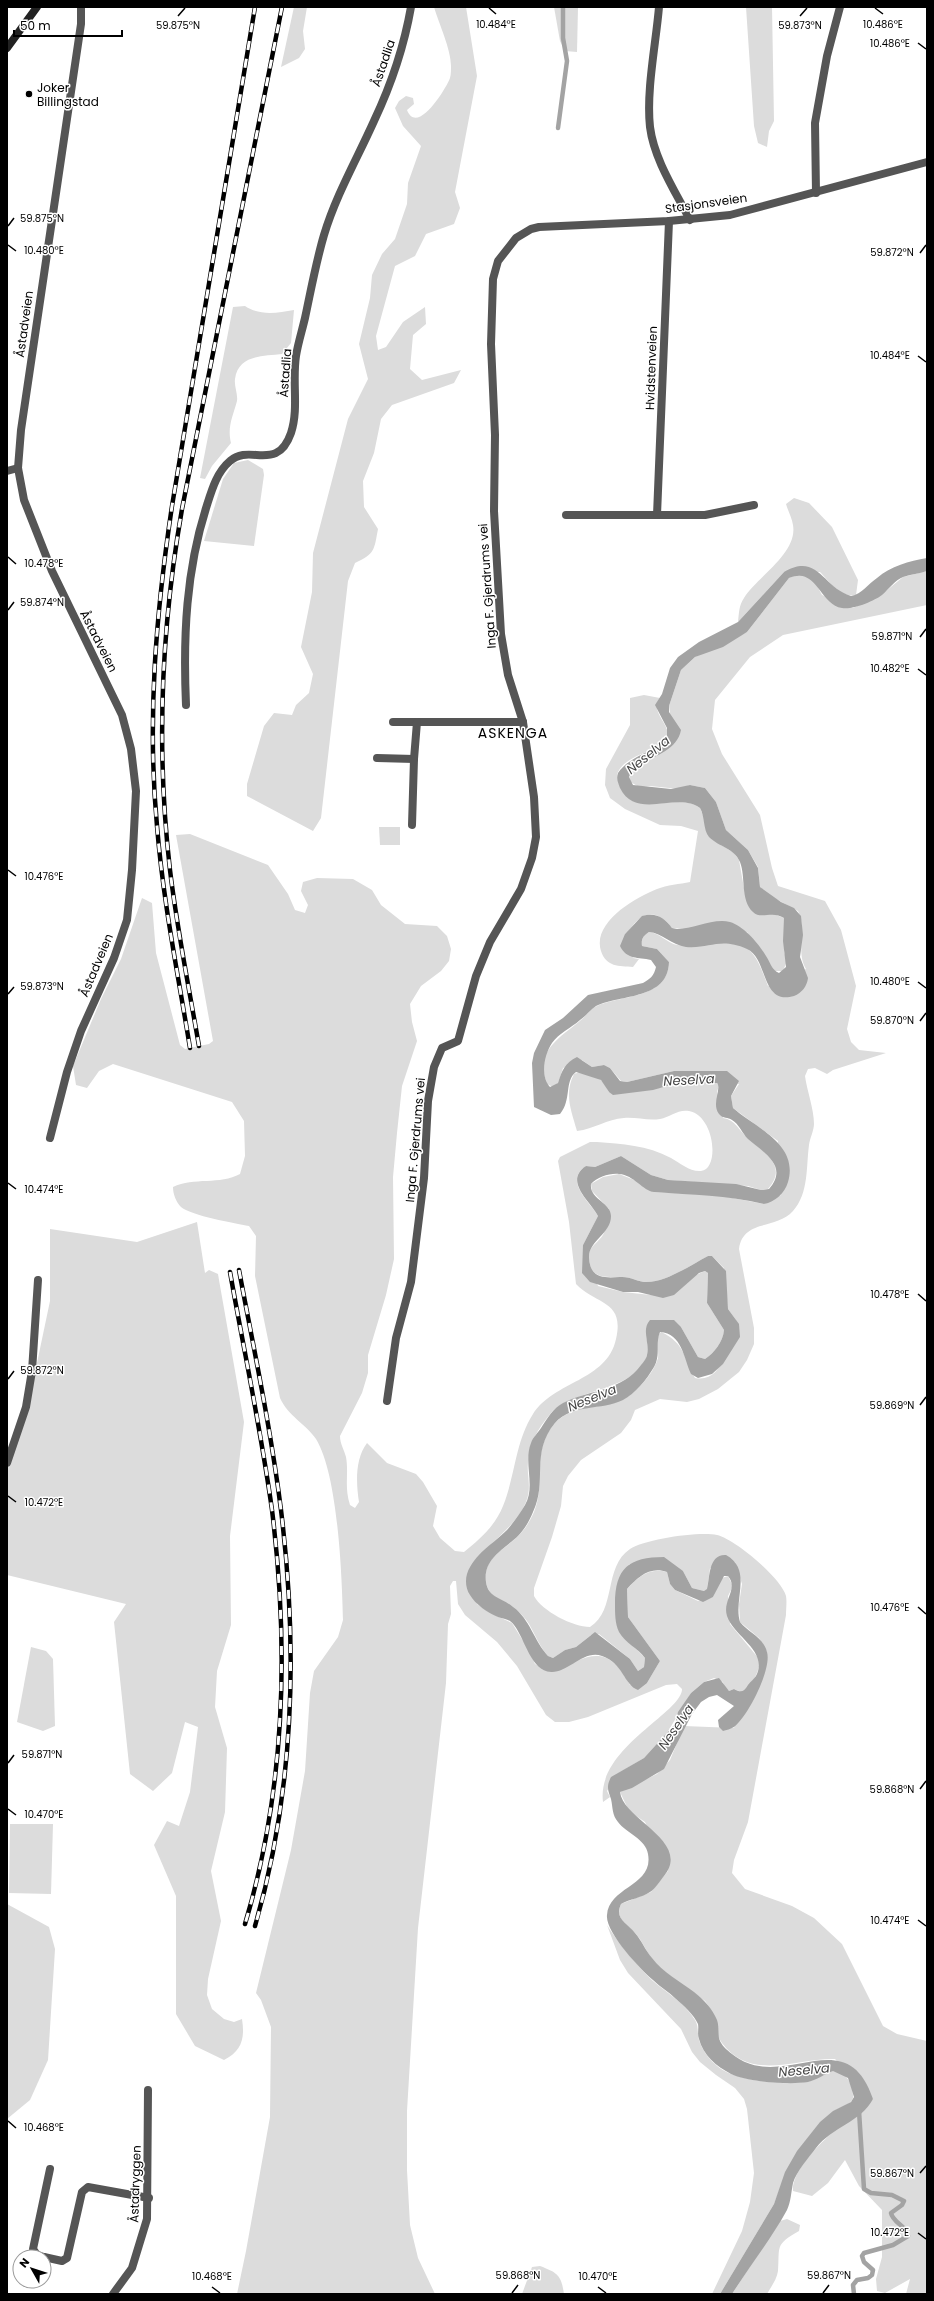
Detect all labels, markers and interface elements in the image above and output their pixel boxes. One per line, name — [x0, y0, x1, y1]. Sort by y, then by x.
scale bar — [14, 12, 122, 38]
text: 50 m — [20, 17, 51, 34]
text: 10.484°E — [476, 17, 516, 32]
text: 10.486°E — [863, 17, 903, 32]
text: 59.875°N — [156, 18, 200, 33]
text: 59.873°N — [778, 18, 822, 33]
text: 10.486°E — [870, 36, 910, 51]
street label: Åstadlia — [367, 37, 399, 89]
place label: Joker Billingstad — [37, 79, 99, 110]
marker: Joker Billingstad — [24, 89, 34, 99]
street label: Stasjonsveien — [664, 189, 748, 217]
text: 59.875°N — [20, 211, 64, 226]
text: 10.480°E — [24, 243, 64, 258]
text: 59.872°N — [870, 245, 914, 260]
street label: Åstadveien — [11, 290, 37, 358]
street label: Hvidstenveien — [641, 326, 661, 410]
street label: Åstadlia — [275, 348, 295, 398]
text: 10.484°E — [870, 348, 910, 363]
street label: Inga F. Gjerdrums vei — [474, 523, 500, 649]
text: 10.478°E — [25, 556, 63, 571]
text: 59.874°N — [20, 595, 64, 610]
street label: Åstadveien — [76, 607, 122, 675]
text: 59.871°N — [872, 629, 912, 644]
text: 10.482°E — [870, 661, 910, 676]
district label: ASKENGA — [478, 723, 548, 743]
water label: Neselva — [622, 731, 674, 779]
text: 10.476°E — [25, 869, 63, 884]
street label: Åstadveien — [75, 931, 117, 999]
text: 10.480°E — [870, 974, 910, 989]
text: 59.873°N — [20, 979, 64, 994]
text: 59.870°N — [870, 1013, 914, 1028]
water label: Neselva — [663, 1069, 715, 1091]
street label: Inga F. Gjerdrums vei — [401, 1077, 429, 1203]
text: 10.474°E — [25, 1182, 63, 1197]
text: 10.478°E — [871, 1287, 909, 1302]
text: 59.872°N — [20, 1363, 64, 1378]
water label: Neselva — [565, 1379, 620, 1416]
text: 59.869°N — [870, 1398, 914, 1413]
text: 10.472°E — [25, 1495, 63, 1510]
text: 10.476°E — [871, 1600, 909, 1615]
water label: Neselva — [653, 1700, 699, 1753]
text: 59.871°N — [22, 1747, 62, 1762]
text: 59.868°N — [870, 1782, 914, 1797]
text: 10.470°E — [25, 1807, 63, 1822]
text: 10.474°E — [871, 1913, 909, 1928]
water label: Neselva — [778, 2058, 831, 2082]
text: 10.468°E — [24, 2120, 64, 2135]
street label: Åstadryggen — [125, 2145, 145, 2223]
text: 59.867°N — [870, 2166, 914, 2181]
text: 10.472°E — [871, 2225, 909, 2240]
north arrow — [12, 2249, 52, 2289]
text: N — [15, 2254, 33, 2271]
text: 59.868°N — [496, 2268, 540, 2283]
text: 59.867°N — [807, 2268, 851, 2283]
text: 10.468°E — [192, 2269, 232, 2284]
text: 10.470°E — [579, 2269, 617, 2284]

